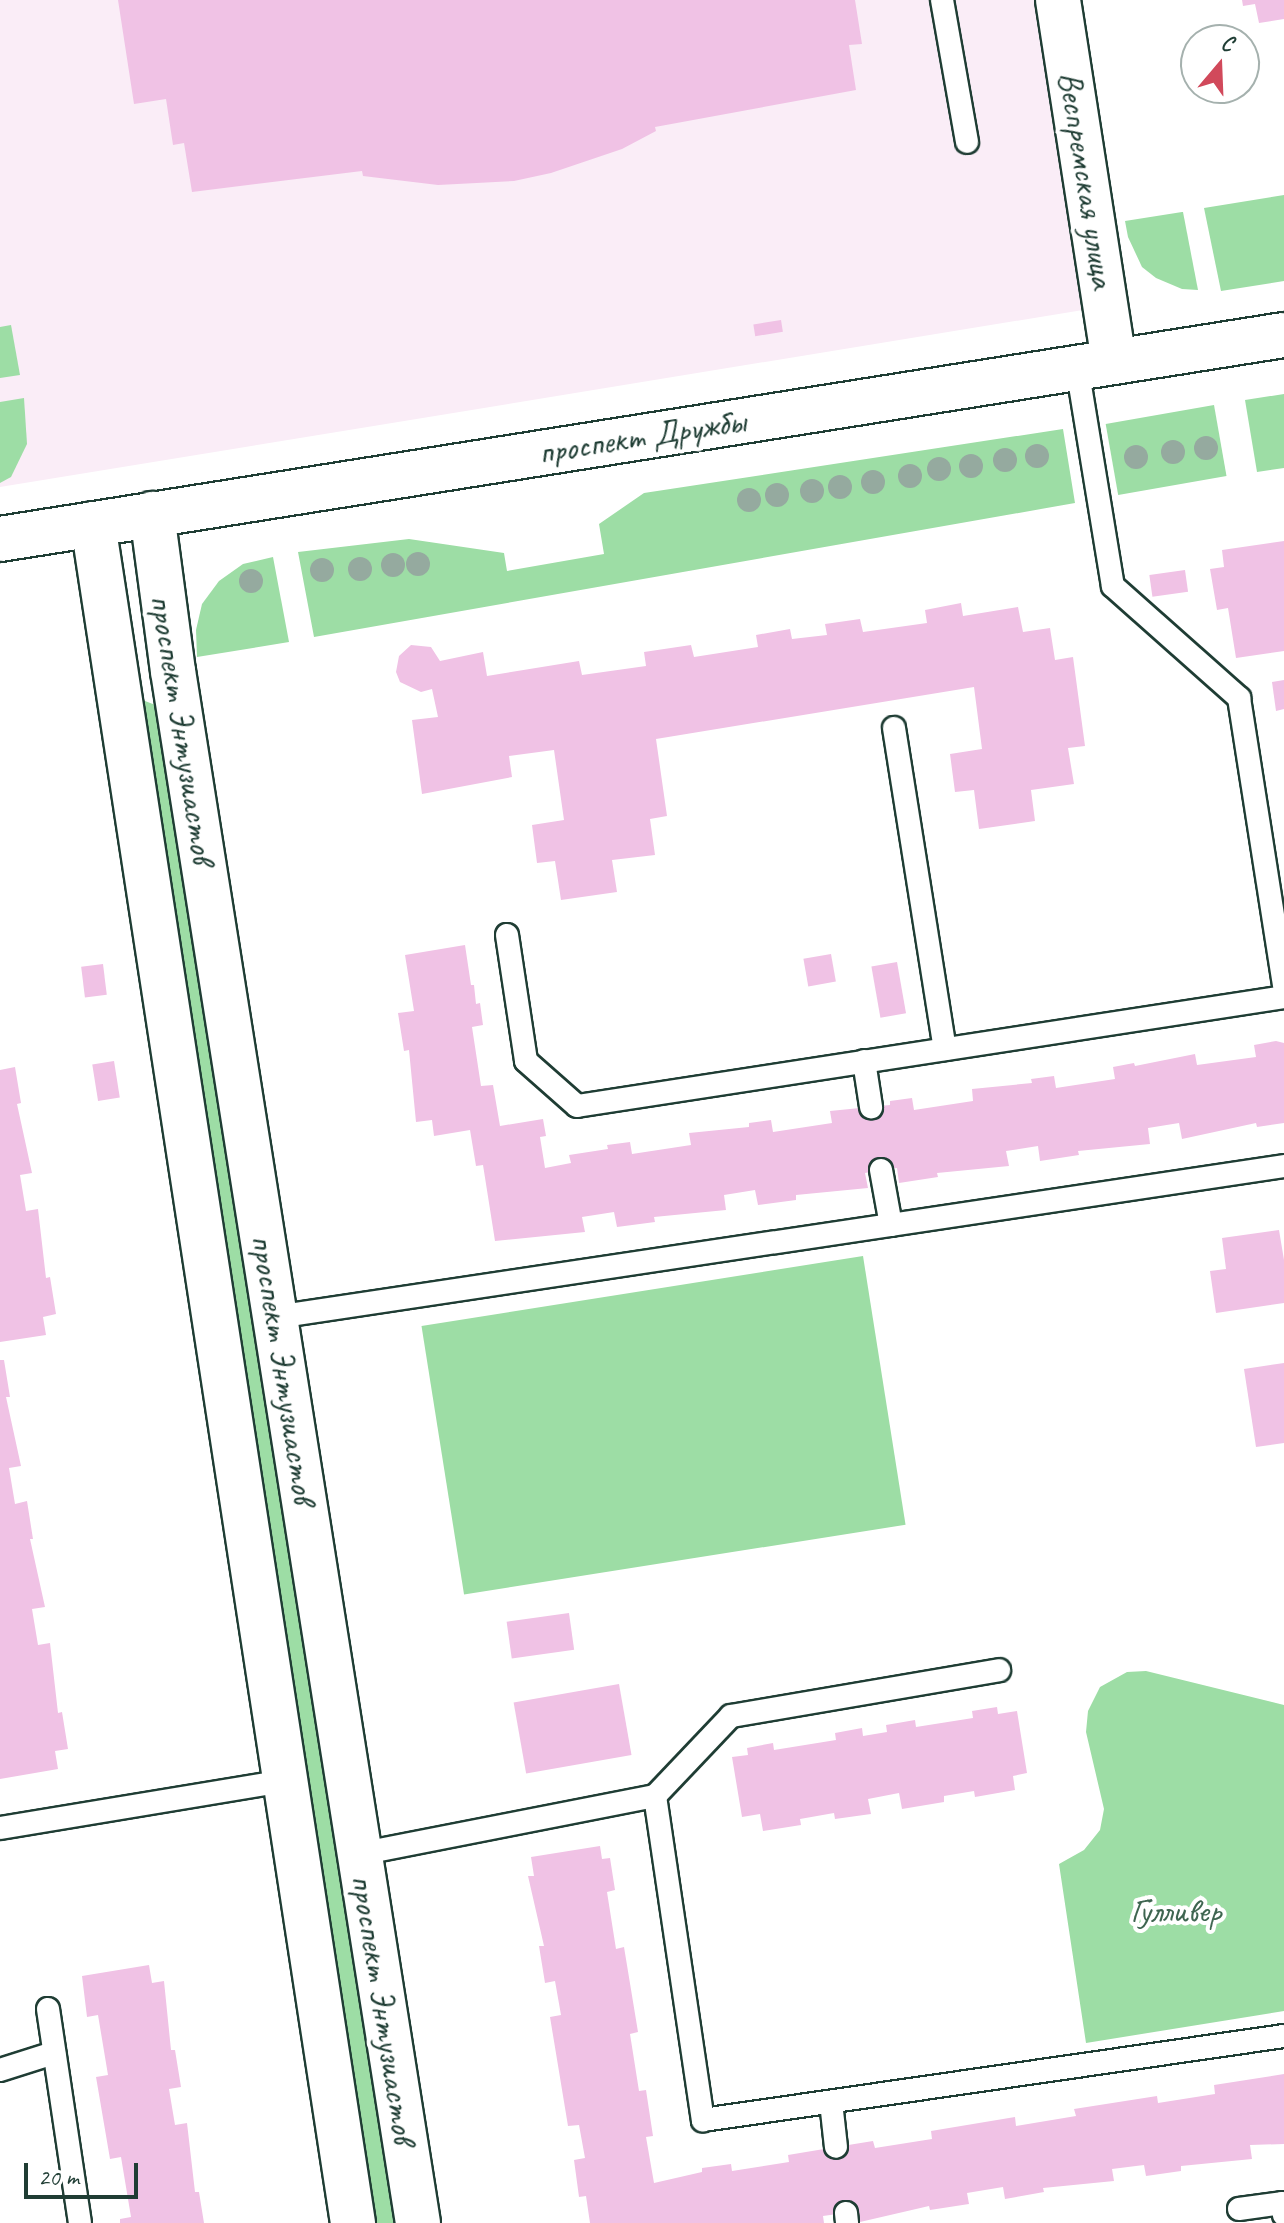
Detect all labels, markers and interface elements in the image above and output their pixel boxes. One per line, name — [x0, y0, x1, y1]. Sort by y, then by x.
north arrow — [1180, 24, 1260, 104]
text: С — [1217, 28, 1237, 58]
street label: Веспремская улица — [1050, 68, 1124, 292]
street label: проспект Дружбы — [536, 400, 748, 472]
street label: проспект Энтузиастов — [142, 592, 224, 866]
street label: проспект Энтузиастов — [243, 1232, 325, 1506]
street label: проспект Энтузиастов — [343, 1872, 425, 2146]
park label: Гулливер — [1131, 1891, 1221, 1931]
scale bar — [28, 2147, 142, 2197]
text: 20 m — [38, 2162, 79, 2192]

